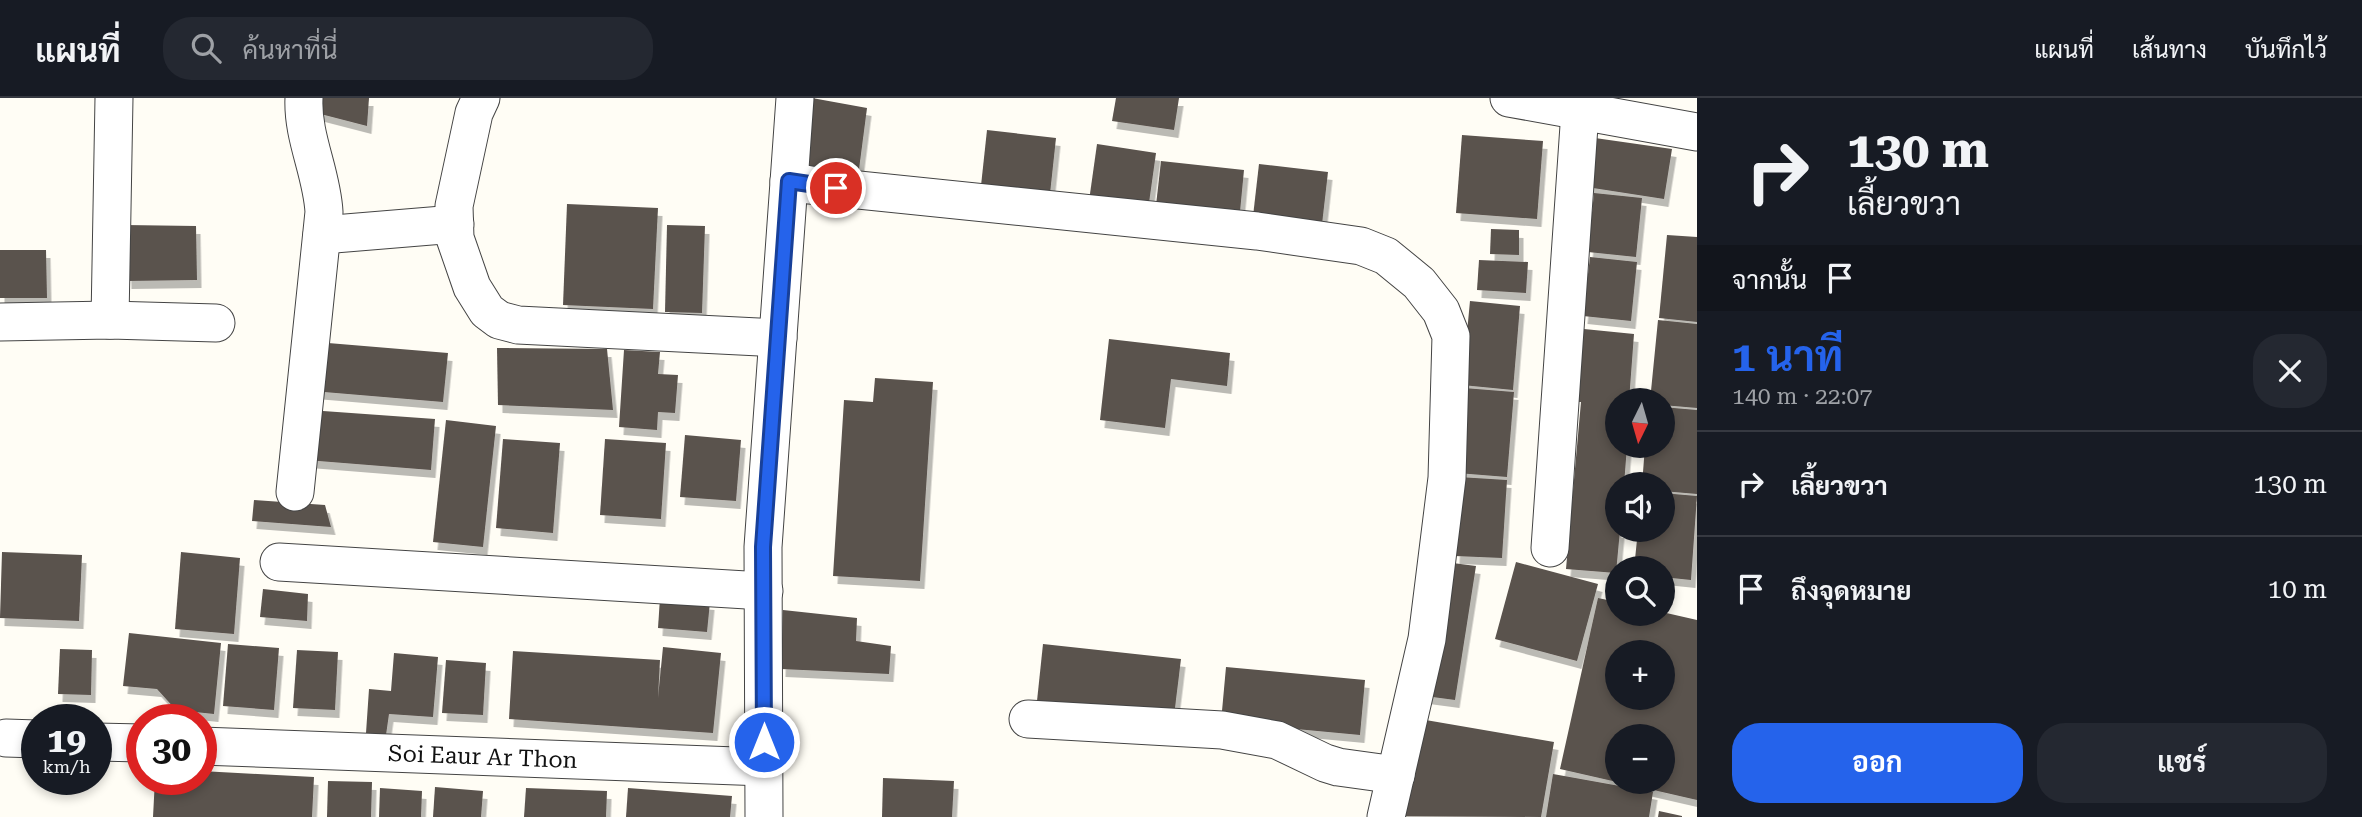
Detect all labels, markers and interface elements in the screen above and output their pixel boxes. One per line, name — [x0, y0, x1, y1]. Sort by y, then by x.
search box — [163, 17, 653, 80]
icon: search — [187, 29, 225, 67]
text: แผนที่ — [35, 31, 121, 70]
text: ค้นหาที่นี่ — [243, 35, 338, 65]
text: แผนที่ — [2034, 36, 2094, 64]
text: เส้นทาง — [2132, 36, 2207, 64]
text: บันทึกไว้ — [2245, 36, 2327, 64]
text: 130 m — [1847, 122, 1989, 179]
icon: right — [1732, 126, 1823, 217]
pin — [806, 158, 866, 218]
icon: arrive — [817, 169, 855, 207]
text: เลี้ยวขวา — [1847, 185, 1961, 223]
icon: arrive — [1821, 259, 1859, 297]
text: จากนั้น — [1732, 265, 1807, 295]
text: 1 นาที — [1732, 332, 1843, 381]
button: close — [2253, 334, 2327, 408]
text: 140 m · 22:07 — [1732, 383, 1872, 410]
north arrow — [1605, 388, 1675, 458]
map controls — [1605, 388, 1675, 794]
icon: right — [1732, 465, 1770, 503]
text: 130 m — [2253, 469, 2327, 499]
text: เลี้ยวขวา — [1791, 471, 1888, 501]
button: sound — [1605, 472, 1675, 542]
button: search — [1605, 556, 1675, 626]
icon: arrive — [1732, 570, 1770, 608]
text: 10 m — [2268, 574, 2327, 604]
text: ถึงจุดหมาย — [1791, 576, 1912, 606]
button: + — [1605, 640, 1675, 710]
speed limit sign: 30 — [126, 704, 217, 795]
position arrow — [727, 705, 801, 779]
text: 19 — [47, 720, 86, 761]
button: ออก — [1732, 723, 2023, 803]
button: แชร์ — [2037, 723, 2327, 803]
button: − — [1605, 724, 1675, 794]
street label: Soi Eaur Ar Thon — [388, 739, 578, 774]
text: km/h — [42, 756, 91, 777]

